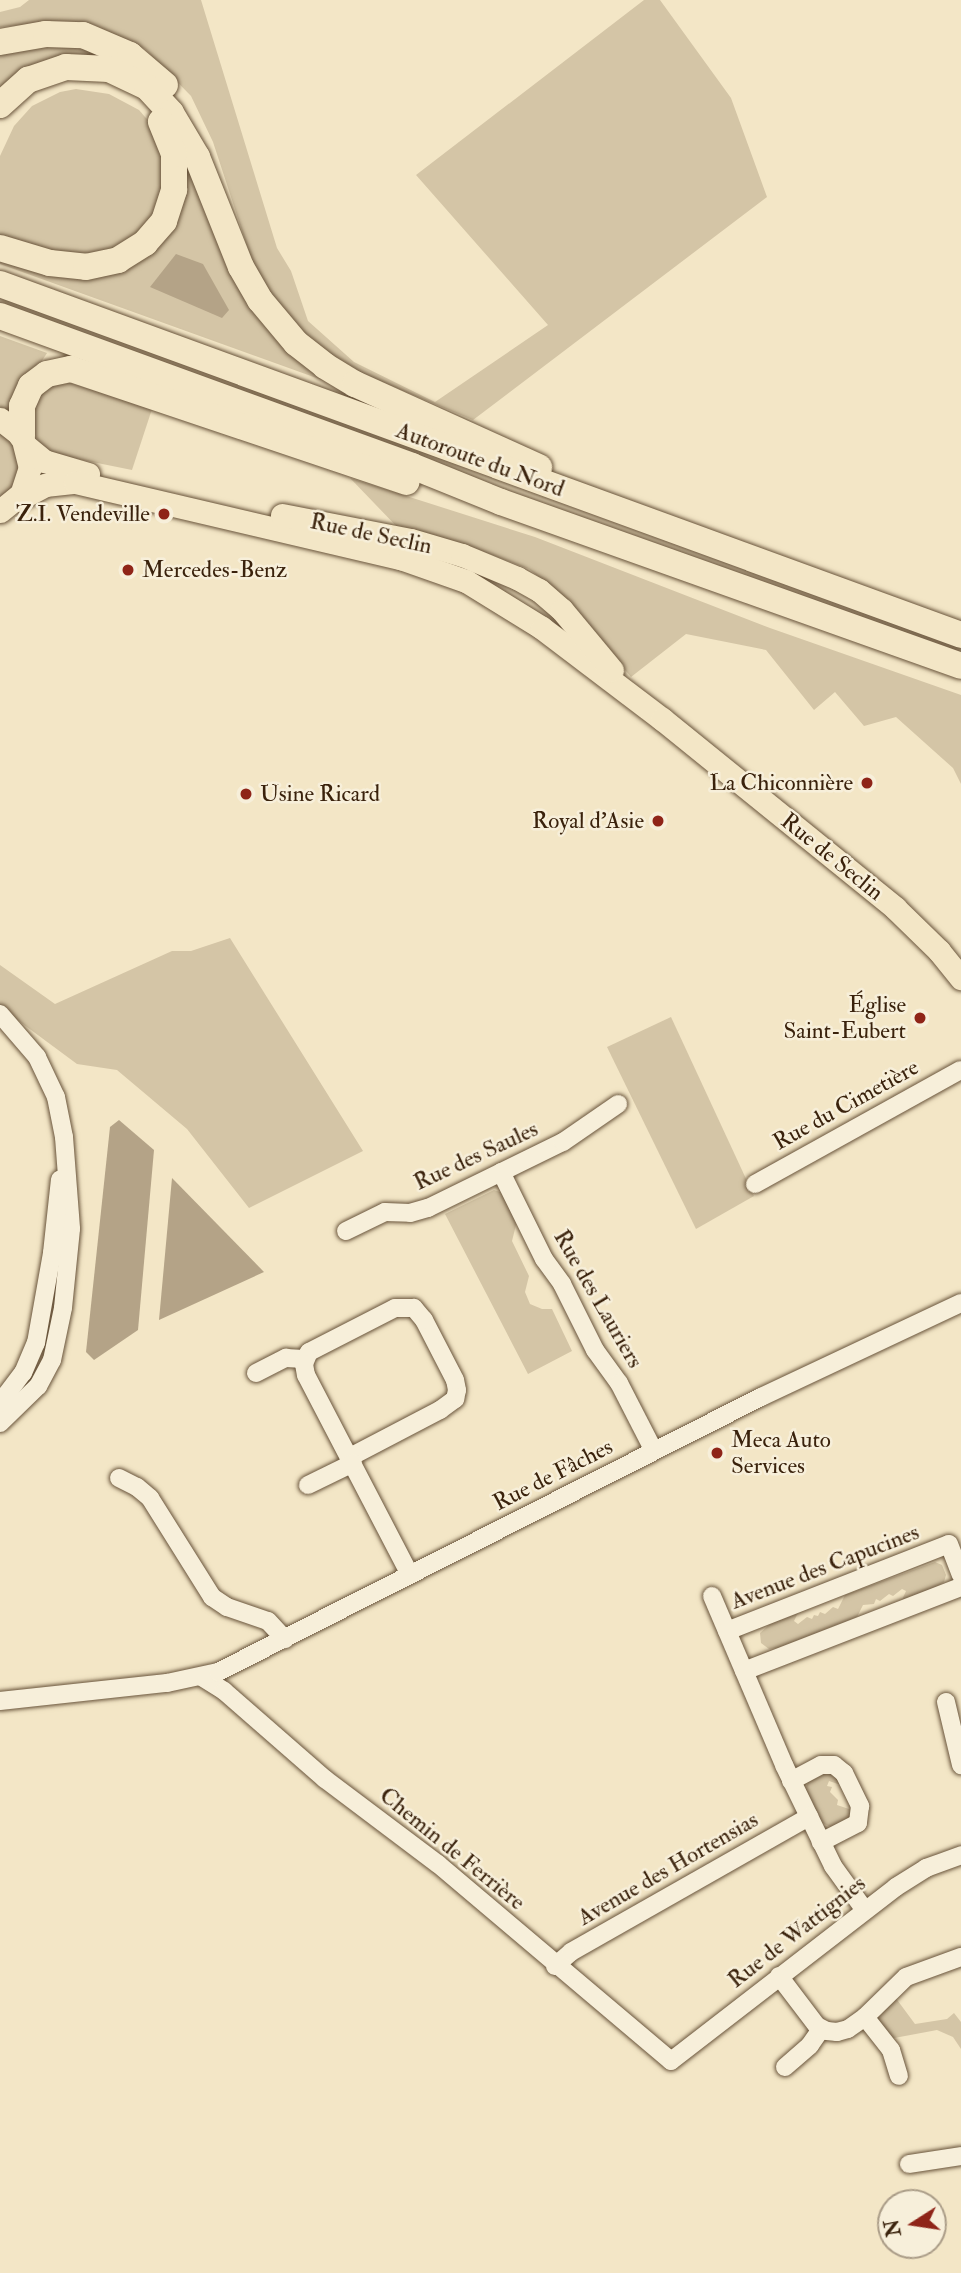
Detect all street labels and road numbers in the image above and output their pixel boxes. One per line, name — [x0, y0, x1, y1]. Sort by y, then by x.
street label: Autoroute du Nord — [392, 417, 568, 503]
street label: Rue de Seclin — [308, 508, 434, 560]
street label: Rue de Seclin — [775, 807, 889, 907]
street label: Rue du Cimetière — [768, 1054, 924, 1156]
street label: Rue des Saules — [410, 1115, 542, 1197]
street label: Rue des Lauriers — [547, 1225, 649, 1373]
street label: Rue de Fâches — [489, 1433, 617, 1517]
street label: Avenue des Capucines — [727, 1518, 923, 1616]
street label: Chemin de Ferrière — [374, 1782, 530, 1916]
street label: Avenue des Hortensias — [573, 1806, 763, 1932]
street label: Rue de Wattignies — [723, 1870, 871, 1994]

